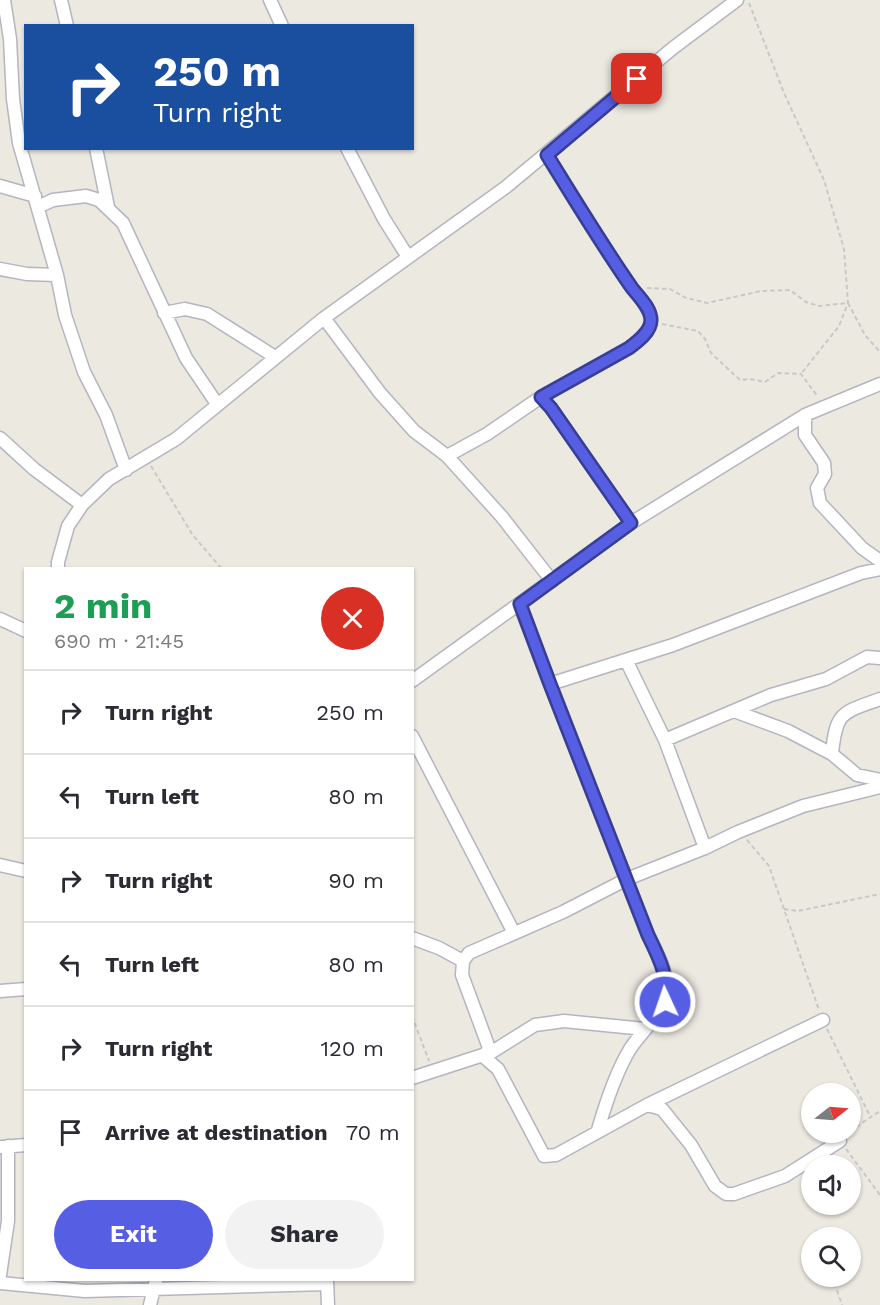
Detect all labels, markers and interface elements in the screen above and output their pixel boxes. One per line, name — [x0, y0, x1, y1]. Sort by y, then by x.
text: 250 m — [153, 47, 281, 96]
icon: right — [54, 48, 132, 126]
pin — [611, 53, 662, 104]
icon: arrive — [620, 62, 653, 95]
text: Turn right — [153, 97, 282, 129]
text: 2 min — [54, 585, 152, 627]
button: close — [321, 587, 384, 650]
text: 690 m · 21:45 — [54, 629, 184, 653]
icon: right — [54, 696, 87, 729]
text: Turn right — [105, 700, 212, 725]
text: 250 m — [316, 700, 384, 725]
icon: left — [54, 780, 87, 813]
text: Turn left — [105, 784, 199, 809]
text: 80 m — [328, 784, 384, 809]
icon: right — [54, 864, 87, 897]
text: Turn right — [105, 868, 212, 893]
text: 90 m — [328, 868, 384, 893]
icon: left — [54, 948, 87, 981]
text: Turn left — [105, 952, 199, 977]
text: 80 m — [328, 952, 384, 977]
position arrow — [633, 970, 697, 1034]
icon: right — [54, 1032, 87, 1065]
text: Turn right — [105, 1036, 212, 1061]
text: 120 m — [320, 1036, 384, 1061]
north arrow — [801, 1083, 861, 1143]
map controls — [801, 1083, 861, 1287]
icon: arrive — [54, 1116, 87, 1149]
text: Arrive at destination — [105, 1120, 328, 1145]
text: 70 m — [346, 1120, 400, 1145]
button: sound — [801, 1155, 861, 1215]
button: Exit — [54, 1200, 213, 1269]
button: Share — [225, 1200, 384, 1269]
button: search — [801, 1227, 861, 1287]

